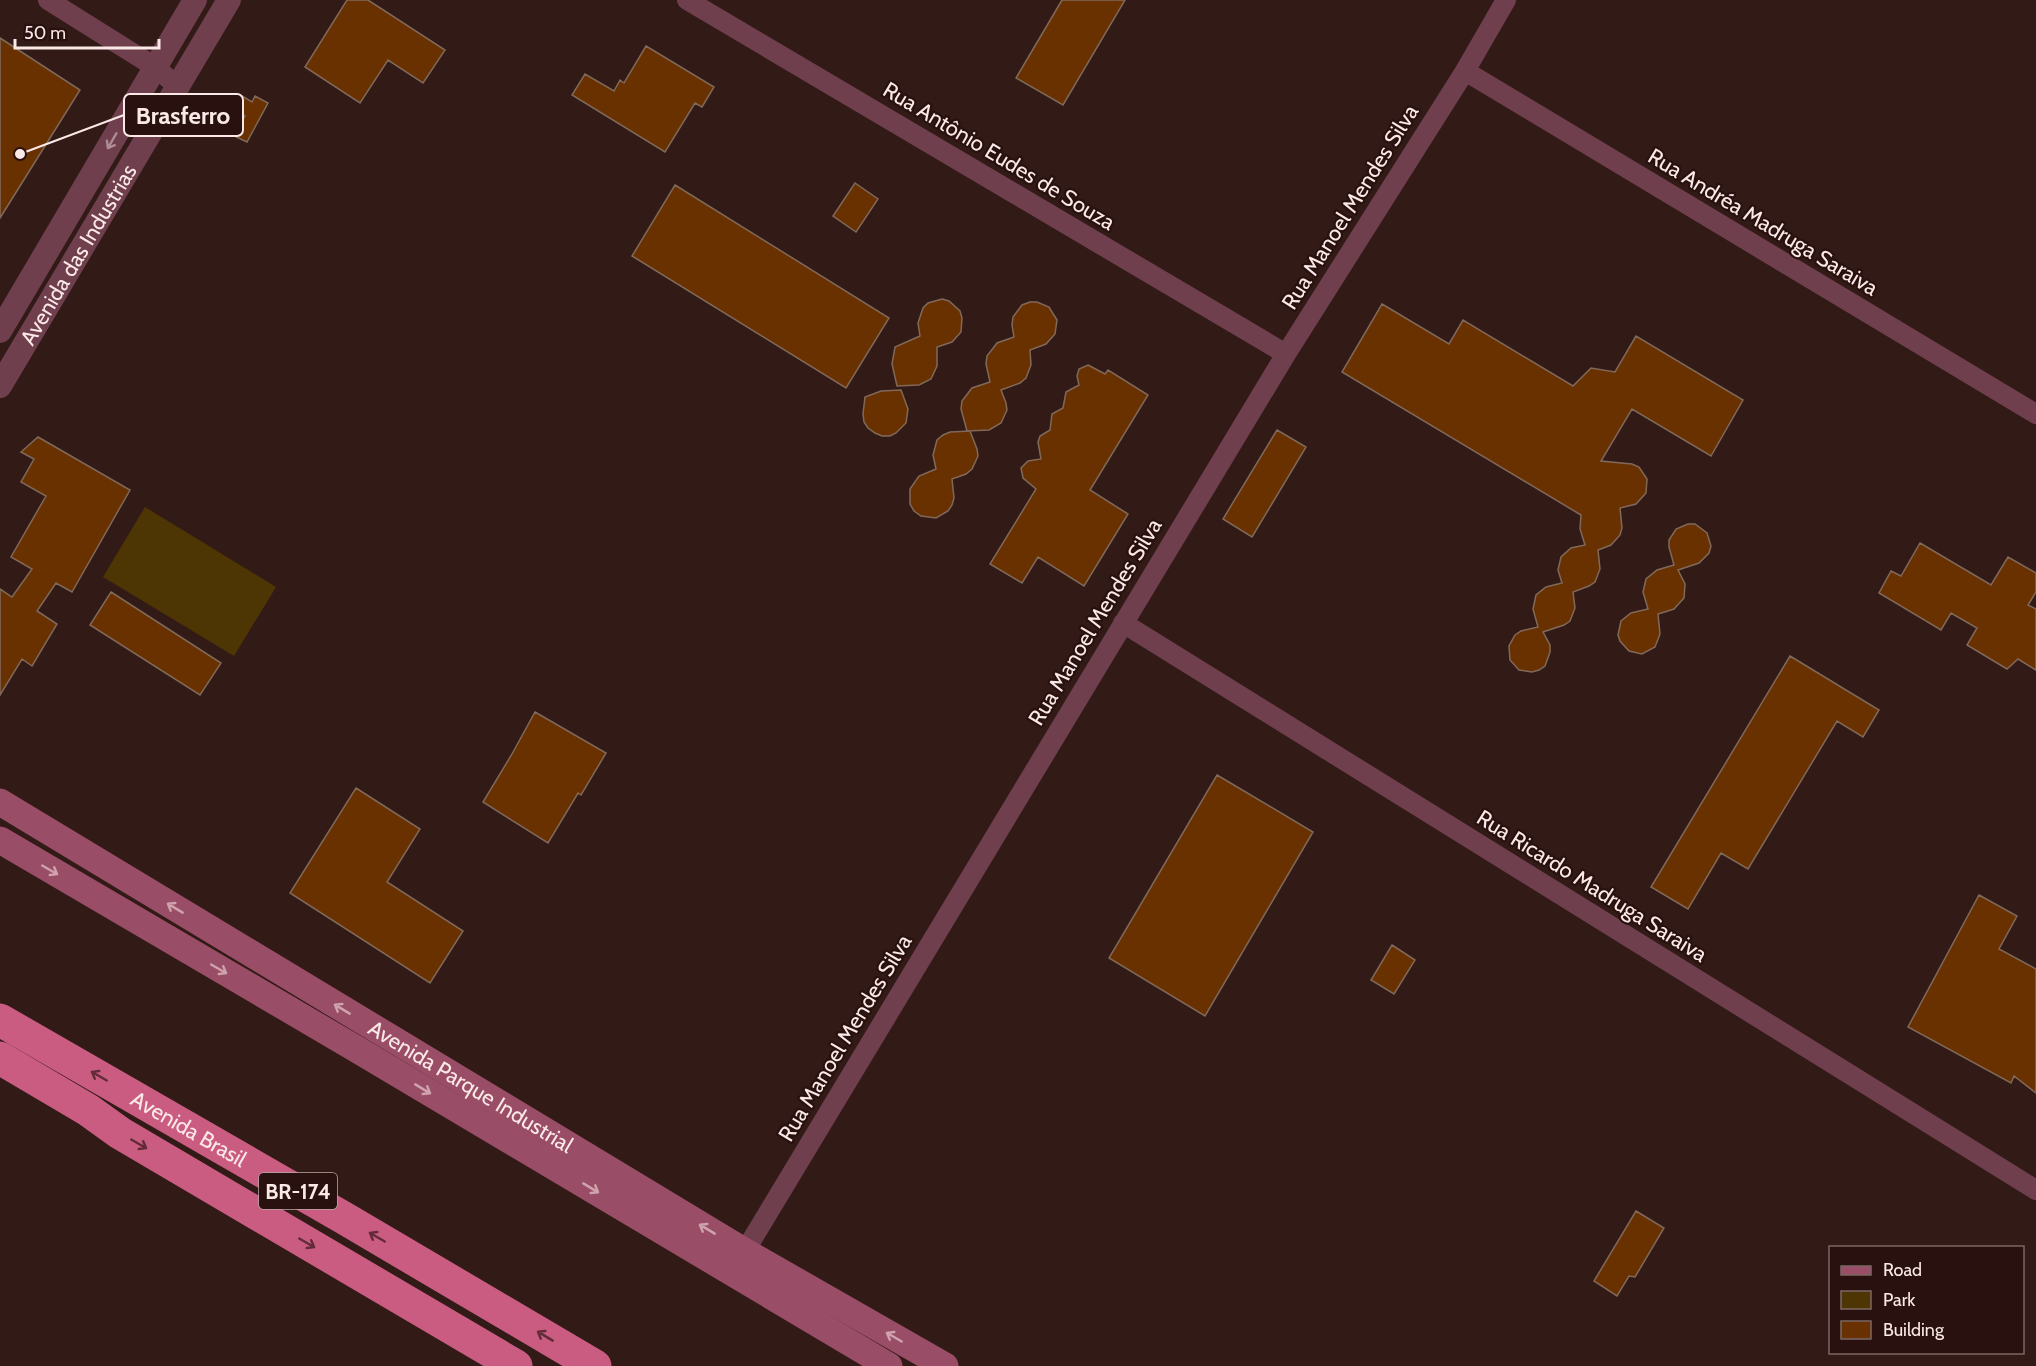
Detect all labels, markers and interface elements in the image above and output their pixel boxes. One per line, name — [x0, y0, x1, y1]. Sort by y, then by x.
scale bar — [15, 12, 159, 50]
text: 50 m — [24, 22, 66, 44]
street label: Rua Antônio Eudes de Souza — [878, 76, 1120, 236]
callout: Brasferro — [124, 94, 243, 136]
street label: Rua Manoel Mendes Silva — [1276, 99, 1424, 314]
text: Brasferro — [136, 101, 231, 130]
one-way arrow — [105, 132, 117, 149]
street label: Rua Andréa Madruga Saraiva — [1643, 143, 1883, 302]
street label: Avenida das Industrias — [14, 159, 142, 350]
street label: Rua Manoel Mendes Silva — [1023, 513, 1168, 730]
street label: Rua Ricardo Madruga Saraiva — [1472, 804, 1712, 968]
one-way arrow — [41, 865, 59, 876]
one-way arrow — [167, 902, 184, 914]
street label: Rua Manoel Mendes Silva — [773, 929, 918, 1146]
one-way arrow — [210, 963, 227, 975]
one-way arrow — [334, 1003, 351, 1015]
street label: Avenida Parque Industrial — [364, 1014, 579, 1159]
one-way arrow — [90, 1070, 107, 1082]
one-way arrow — [414, 1083, 431, 1095]
street label: Avenida Brasil — [126, 1085, 252, 1173]
one-way arrow — [130, 1138, 147, 1150]
road number: BR-174 — [259, 1173, 337, 1209]
one-way arrow — [582, 1183, 599, 1195]
one-way arrow — [699, 1222, 716, 1234]
one-way arrow — [369, 1230, 386, 1242]
one-way arrow — [298, 1237, 315, 1249]
legend — [1829, 1246, 2024, 1354]
text: Road — [1883, 1259, 1922, 1281]
text: Park — [1883, 1289, 1916, 1311]
text: Building — [1883, 1319, 1945, 1341]
one-way arrow — [537, 1329, 554, 1341]
one-way arrow — [886, 1331, 903, 1343]

